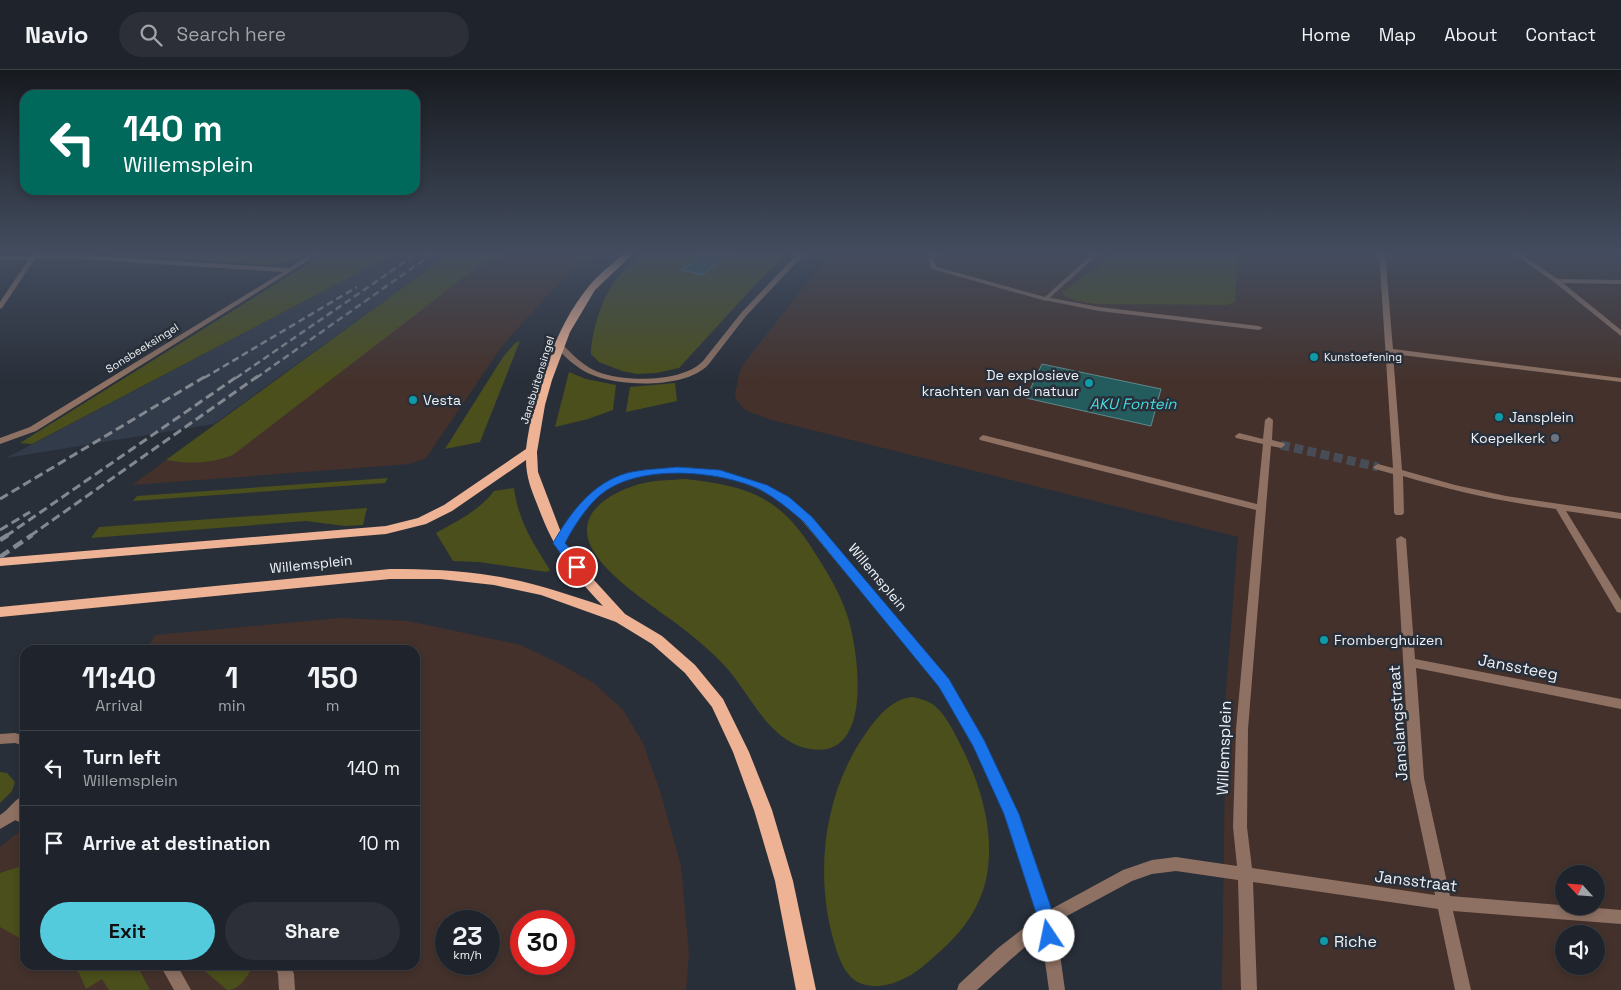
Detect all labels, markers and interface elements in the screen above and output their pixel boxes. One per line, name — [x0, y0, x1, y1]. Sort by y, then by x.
search box — [119, 12, 469, 57]
text: Navio — [25, 19, 89, 50]
icon: search — [137, 21, 165, 49]
text: Search here — [177, 22, 286, 47]
text: Home — [1302, 23, 1351, 46]
text: Map — [1379, 23, 1416, 46]
text: About — [1444, 23, 1498, 46]
text: Contact — [1526, 23, 1596, 46]
text: 140 m — [123, 107, 223, 151]
icon: left — [40, 110, 105, 175]
text: Willemsplein — [123, 150, 253, 178]
street label: Sonsbeeksingel — [103, 320, 181, 376]
street label: Jansbuitensingel — [517, 334, 557, 426]
place label: Kunstoefening — [1324, 350, 1402, 364]
marker: Kunstoefening — [1308, 351, 1320, 363]
place label: De explosieve krachten van de natuur — [922, 366, 1079, 400]
marker: De explosieve krachten van de natuur — [1083, 377, 1095, 389]
place label: Vesta — [423, 391, 461, 409]
marker: Vesta — [407, 394, 419, 406]
water label: AKU Fontein — [1089, 394, 1177, 413]
place label: Jansplein — [1509, 408, 1574, 426]
marker: Jansplein — [1493, 411, 1505, 423]
place label: Koepelkerk — [1471, 429, 1545, 447]
marker: Koepelkerk — [1549, 432, 1561, 444]
street label: Willemsplein — [844, 539, 912, 615]
pin — [556, 546, 598, 588]
street label: Willemsplein — [269, 551, 353, 577]
icon: arrive — [563, 553, 591, 581]
place label: Fromberghuizen — [1334, 631, 1443, 649]
marker: Fromberghuizen — [1318, 634, 1330, 646]
street label: Janssteeg — [1476, 649, 1560, 685]
text: 11:40 — [82, 658, 156, 697]
text: 1 — [225, 658, 239, 697]
text: 150 — [307, 658, 358, 697]
street label: Janslangstraat — [1383, 664, 1413, 782]
text: Arrival — [95, 695, 143, 716]
text: min — [218, 695, 246, 716]
text: m — [326, 695, 340, 716]
street label: Willemsplein — [1212, 700, 1236, 796]
text: Turn left — [83, 745, 161, 770]
icon: left — [40, 754, 68, 782]
text: 140 m — [347, 756, 400, 781]
text: Willemsplein — [83, 770, 178, 791]
icon: arrive — [40, 829, 68, 857]
text: Arrive at destination — [83, 831, 271, 856]
text: 10 m — [359, 831, 400, 856]
north arrow — [1555, 865, 1605, 915]
map controls — [1555, 865, 1605, 975]
street label: Jansstraat — [1373, 866, 1459, 896]
button: Exit — [40, 902, 215, 960]
button: Share — [225, 902, 400, 960]
position arrow — [1022, 909, 1074, 961]
speed limit sign: 30 — [510, 910, 575, 975]
text: 23 — [452, 920, 483, 952]
button: sound — [1555, 925, 1605, 975]
place label: Riche — [1334, 931, 1377, 952]
marker: Riche — [1318, 935, 1330, 947]
text: km/h — [453, 947, 482, 963]

